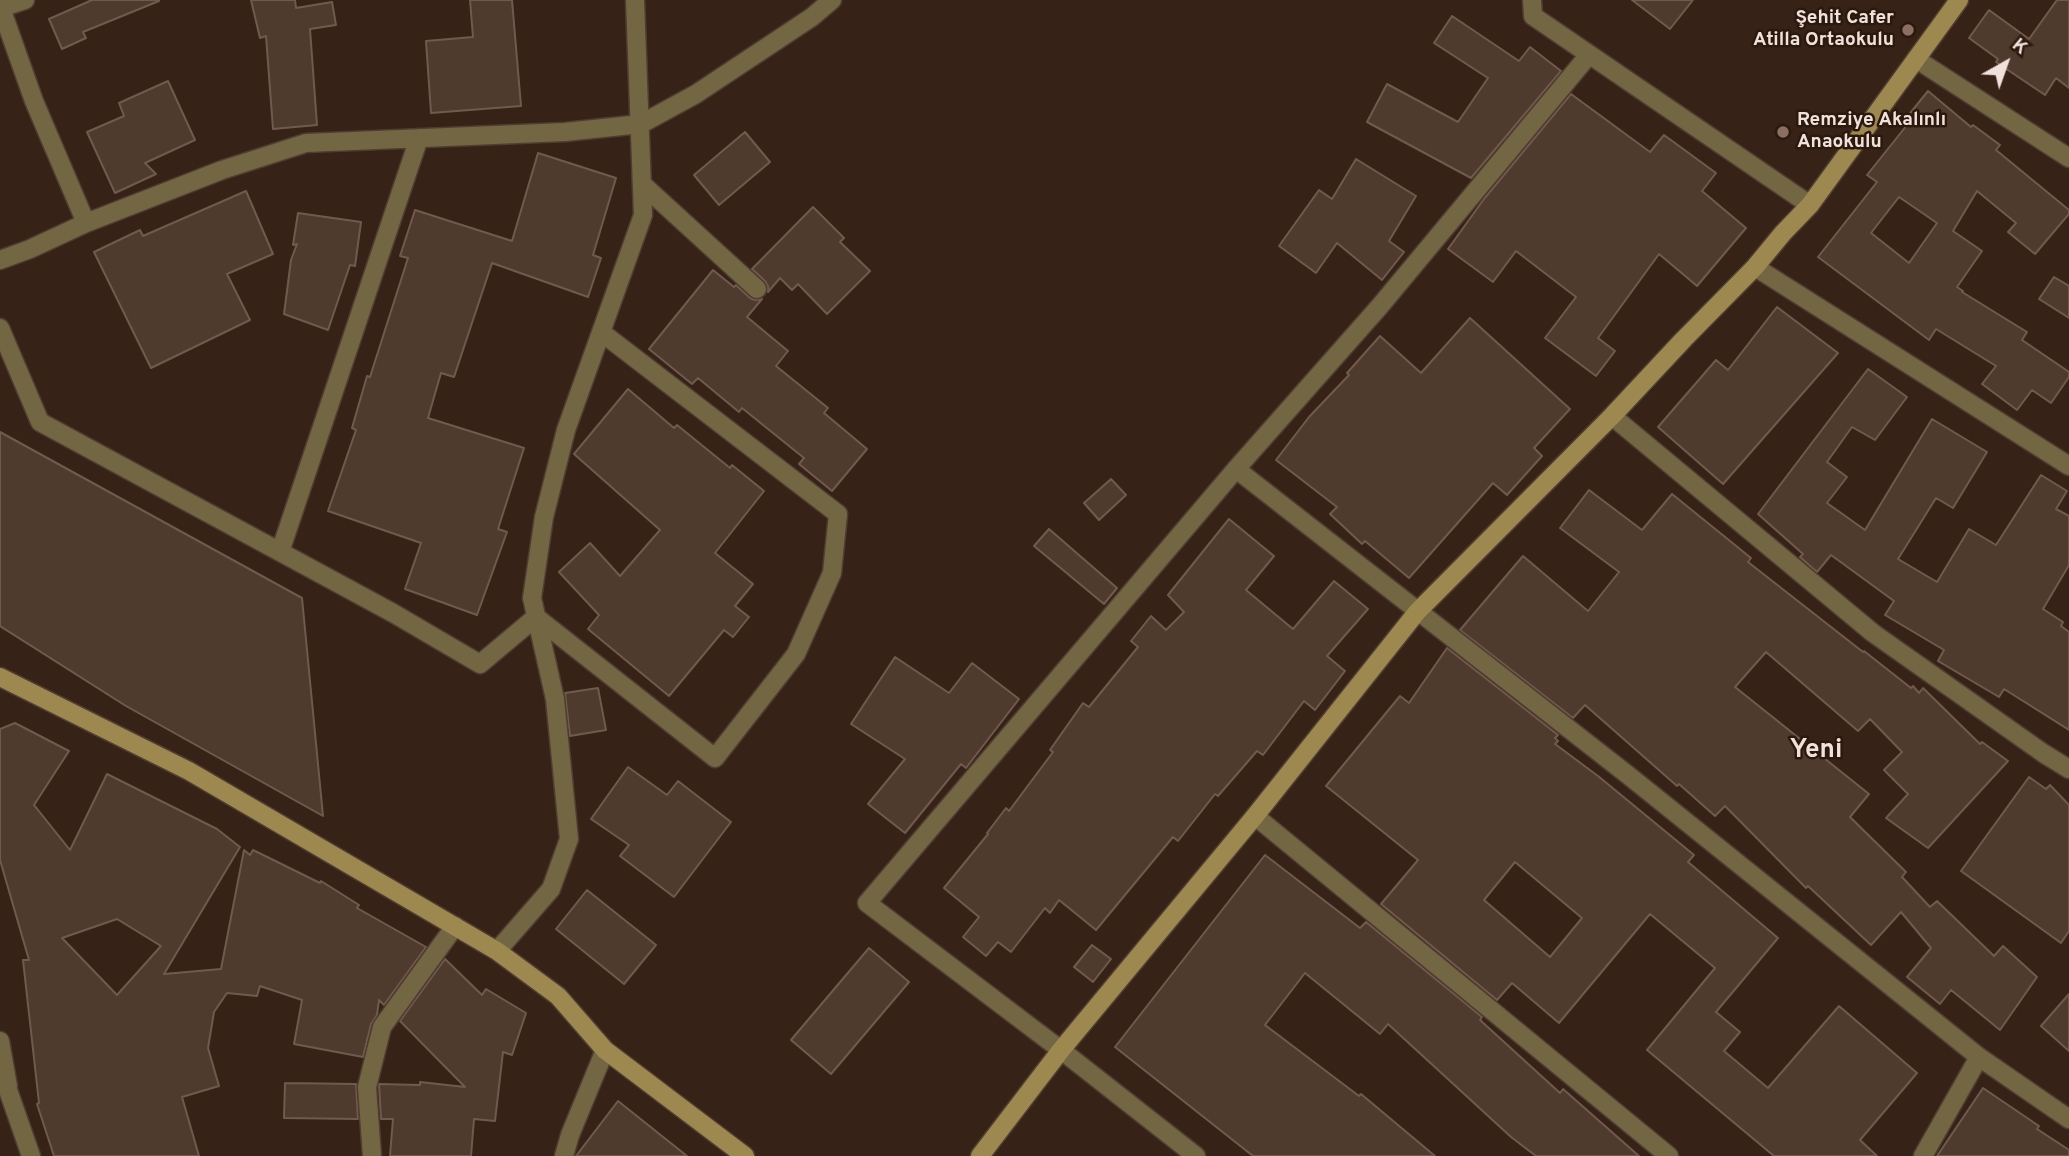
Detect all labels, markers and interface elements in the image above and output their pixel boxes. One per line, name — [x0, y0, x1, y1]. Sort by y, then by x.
place label: Şehit Cafer Atilla Ortaokulu — [1753, 8, 1894, 52]
marker: Şehit Cafer Atilla Ortaokulu — [1900, 22, 1916, 38]
north arrow — [1971, 28, 2041, 98]
text: K — [2007, 33, 2032, 60]
place label: Remziye Akalınlı Anaokulu — [1797, 110, 1946, 154]
marker: Remziye Akalınlı Anaokulu — [1775, 124, 1791, 140]
district label: Yeni — [1790, 736, 1842, 768]

